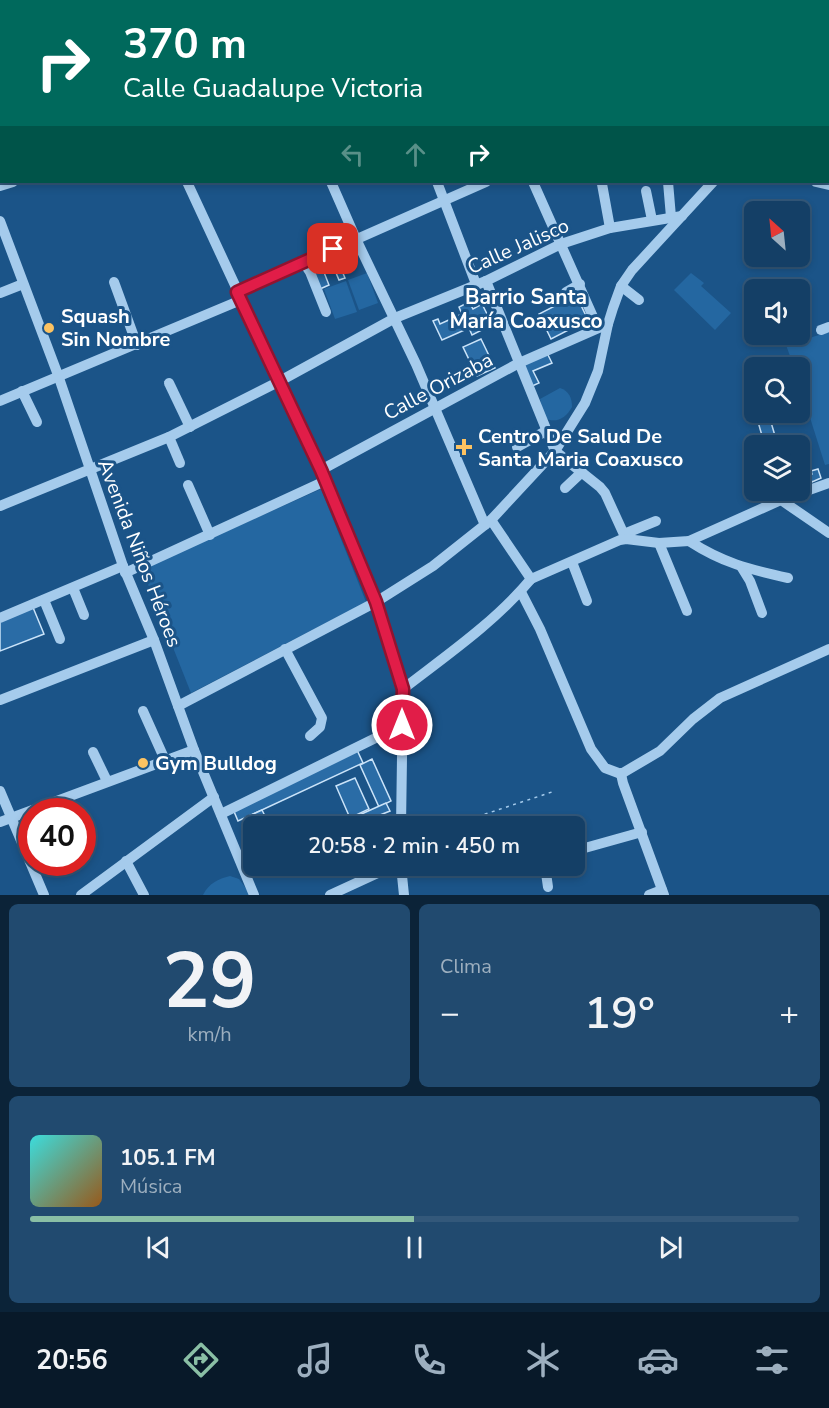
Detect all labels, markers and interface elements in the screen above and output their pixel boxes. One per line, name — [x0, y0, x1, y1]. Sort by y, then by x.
text: 370 m — [123, 16, 247, 73]
icon: right — [24, 24, 102, 102]
text: Calle Guadalupe Victoria — [123, 70, 423, 107]
icon: left — [336, 138, 369, 171]
icon: ahead — [399, 138, 432, 171]
icon: right — [462, 138, 495, 171]
north arrow — [744, 201, 810, 267]
map controls — [744, 201, 810, 501]
street label: Calle Jalisco — [463, 212, 573, 281]
pin — [307, 223, 358, 274]
icon: arrive — [316, 232, 349, 265]
button: sound — [744, 279, 810, 345]
district label: Barrio Santa María Coaxusco — [449, 283, 603, 335]
place label: Squash Sin Nombre — [61, 303, 171, 353]
marker: Squash Sin Nombre — [42, 321, 56, 335]
street label: Calle Orizaba — [379, 346, 498, 427]
button: search — [744, 357, 810, 423]
place label: Centro De Salud De Santa Maria Coaxusco — [478, 423, 683, 473]
button: layers — [744, 435, 810, 501]
marker: Centro De Salud De Santa Maria Coaxusco — [455, 438, 473, 456]
street label: Avenida Niños Héroes — [91, 455, 188, 651]
position arrow — [370, 693, 434, 757]
place label: Gym Bulldog — [155, 750, 277, 777]
marker: Gym Bulldog — [136, 756, 150, 770]
speed limit sign: 40 — [18, 798, 96, 876]
text: 20:58 · 2 min · 450 m — [308, 831, 520, 861]
text: 29 — [163, 928, 256, 1035]
text: Clima — [440, 953, 492, 980]
text: 19° — [584, 983, 655, 1044]
text: − — [440, 991, 460, 1036]
text: + — [779, 991, 799, 1036]
text: km/h — [187, 1021, 232, 1048]
text: 105.1 FM — [120, 1143, 216, 1173]
text: Música — [120, 1173, 182, 1200]
icon: previous — [142, 1231, 175, 1264]
icon: pause — [398, 1231, 431, 1264]
icon: next — [654, 1231, 687, 1264]
icon: directions — [180, 1339, 222, 1381]
icon: music — [294, 1339, 336, 1381]
icon: phone — [408, 1339, 450, 1381]
icon: climate — [522, 1339, 564, 1381]
icon: car — [637, 1339, 679, 1381]
icon: filters — [751, 1339, 793, 1381]
text: 20:56 — [36, 1342, 108, 1379]

